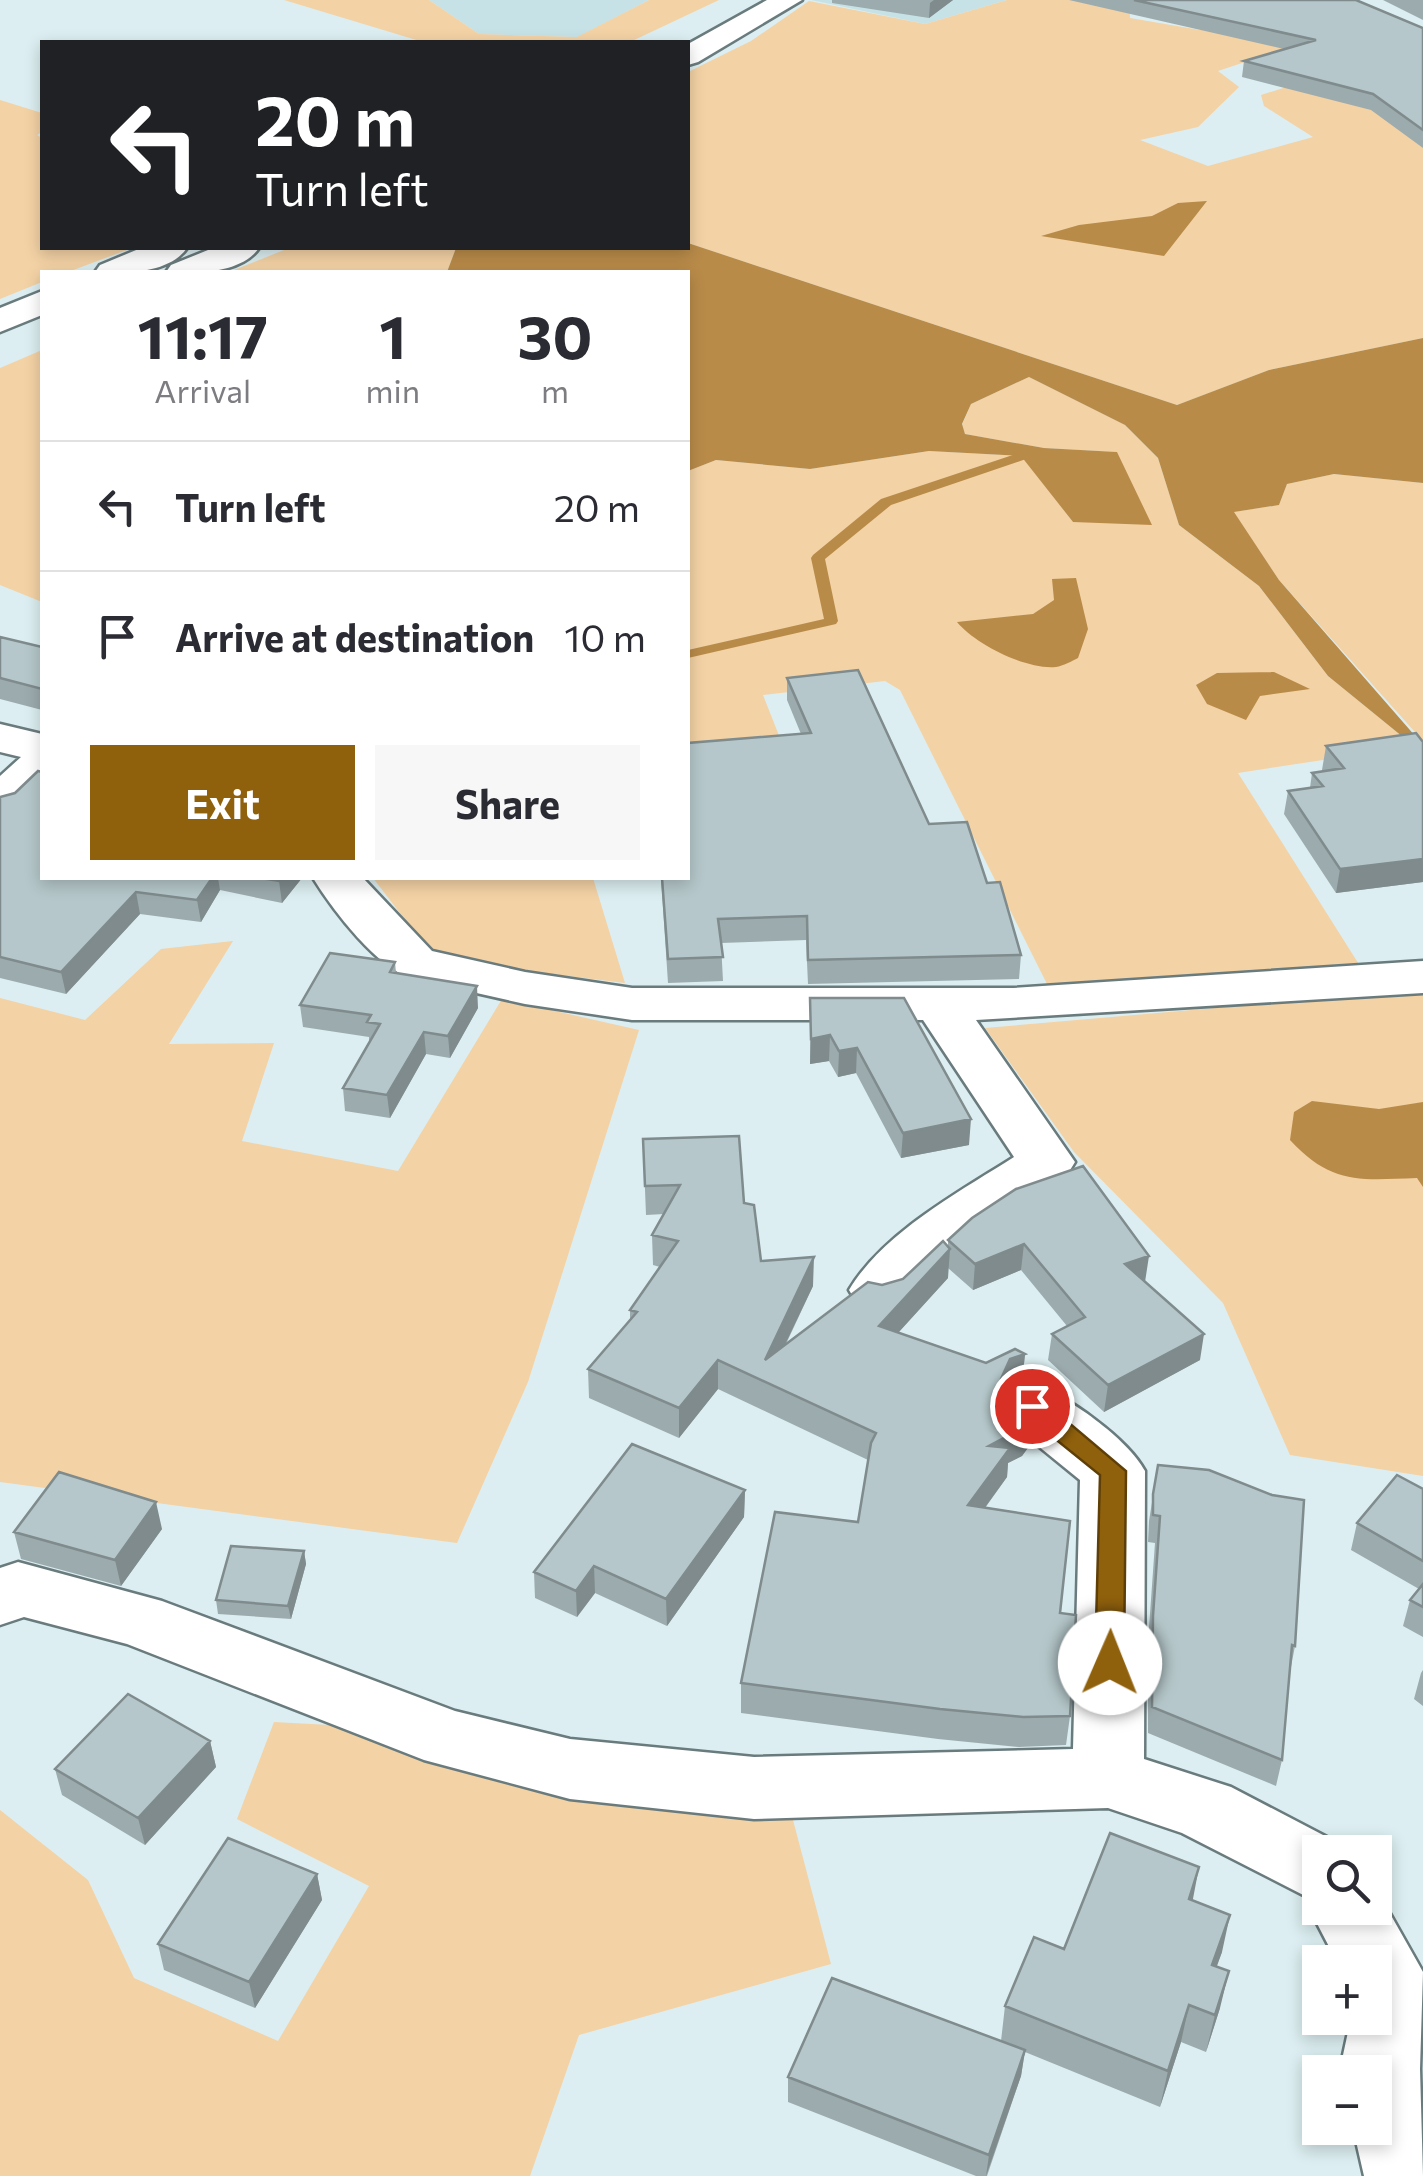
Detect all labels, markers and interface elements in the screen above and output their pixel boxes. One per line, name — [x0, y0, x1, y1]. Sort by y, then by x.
text: 20 m — [255, 75, 415, 160]
icon: left — [90, 80, 220, 210]
text: Turn left — [255, 160, 429, 215]
text: 11:17 — [138, 298, 268, 371]
text: 1 — [379, 298, 406, 371]
text: 30 — [518, 298, 592, 371]
text: Arrival — [154, 370, 251, 410]
text: min — [365, 370, 420, 410]
text: m — [541, 370, 569, 410]
icon: left — [90, 479, 145, 534]
text: Turn left — [175, 483, 326, 530]
text: 20 m — [554, 483, 640, 530]
icon: arrive — [90, 609, 145, 664]
text: Arrive at destination — [175, 613, 534, 660]
text: 10 m — [564, 613, 646, 660]
button: Exit — [90, 745, 355, 860]
button: Share — [375, 745, 640, 860]
pin — [990, 1364, 1075, 1449]
icon: arrive — [1005, 1379, 1060, 1434]
position arrow — [1058, 1611, 1162, 1715]
map controls — [1302, 1835, 1392, 2145]
button: search — [1302, 1835, 1392, 1925]
button: + — [1302, 1945, 1392, 2035]
button: − — [1302, 2055, 1392, 2145]

